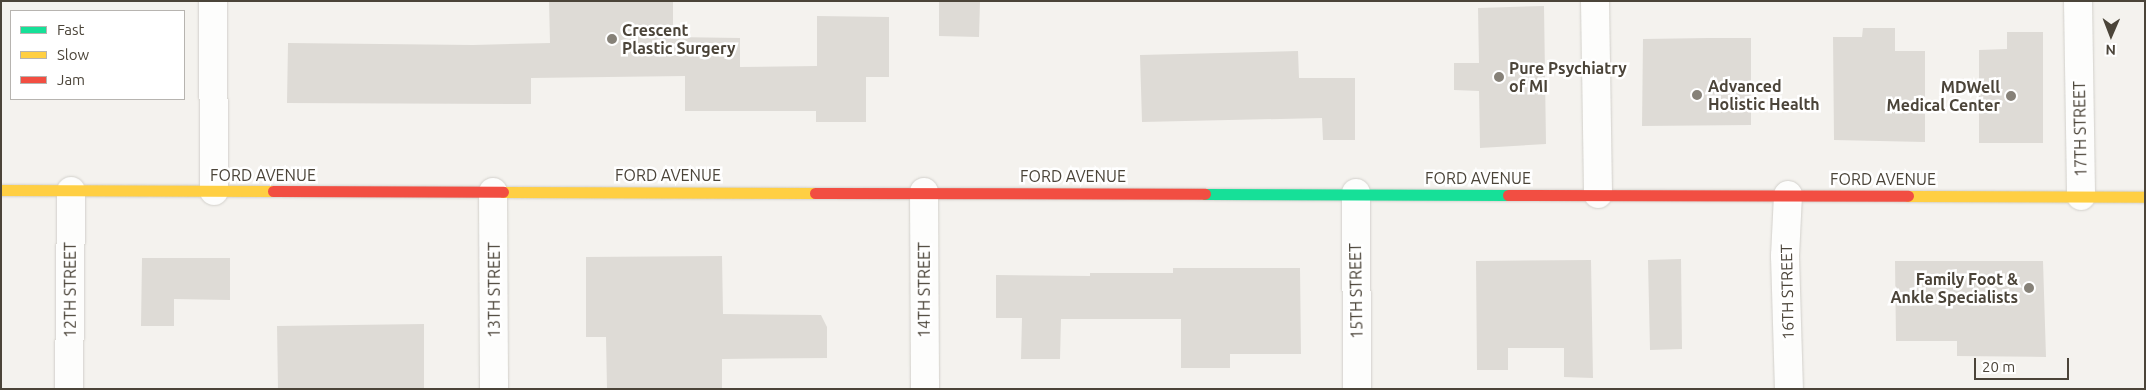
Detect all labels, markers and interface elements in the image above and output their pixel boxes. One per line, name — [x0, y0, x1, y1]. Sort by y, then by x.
legend — [10, 10, 185, 100]
north arrow — [2086, 10, 2136, 60]
place label: Crescent Plastic Surgery — [622, 20, 735, 58]
text: Fast — [57, 21, 84, 38]
marker: Crescent Plastic Surgery — [606, 33, 618, 45]
text: N — [2105, 42, 2116, 58]
text: Slow — [57, 46, 89, 63]
place label: Pure Psychiatry of MI — [1509, 58, 1627, 96]
text: Jam — [57, 71, 85, 88]
marker: Pure Psychiatry of MI — [1493, 71, 1505, 83]
place label: Advanced Holistic Health — [1708, 76, 1820, 114]
place label: MDWell Medical Center — [1887, 77, 2000, 115]
street label: 17TH STREET — [2070, 81, 2090, 177]
marker: Advanced Holistic Health — [1690, 88, 1704, 102]
marker: MDWell Medical Center — [2004, 89, 2018, 103]
street label: FORD AVENUE — [210, 165, 316, 185]
street label: FORD AVENUE — [615, 165, 721, 185]
street label: FORD AVENUE — [1020, 166, 1126, 186]
street label: FORD AVENUE — [1425, 168, 1531, 188]
street label: FORD AVENUE — [1830, 169, 1936, 189]
street label: 12TH STREET — [60, 242, 80, 338]
street label: 13TH STREET — [484, 242, 504, 338]
street label: 14TH STREET — [914, 242, 934, 338]
street label: 15TH STREET — [1346, 243, 1366, 339]
street label: 16TH STREET — [1777, 244, 1797, 340]
place label: Family Foot & Ankle Specialists — [1890, 269, 2018, 307]
marker: Family Foot & Ankle Specialists — [2022, 281, 2036, 295]
scale bar — [1976, 348, 2071, 380]
text: 20 m — [1982, 358, 2015, 375]

